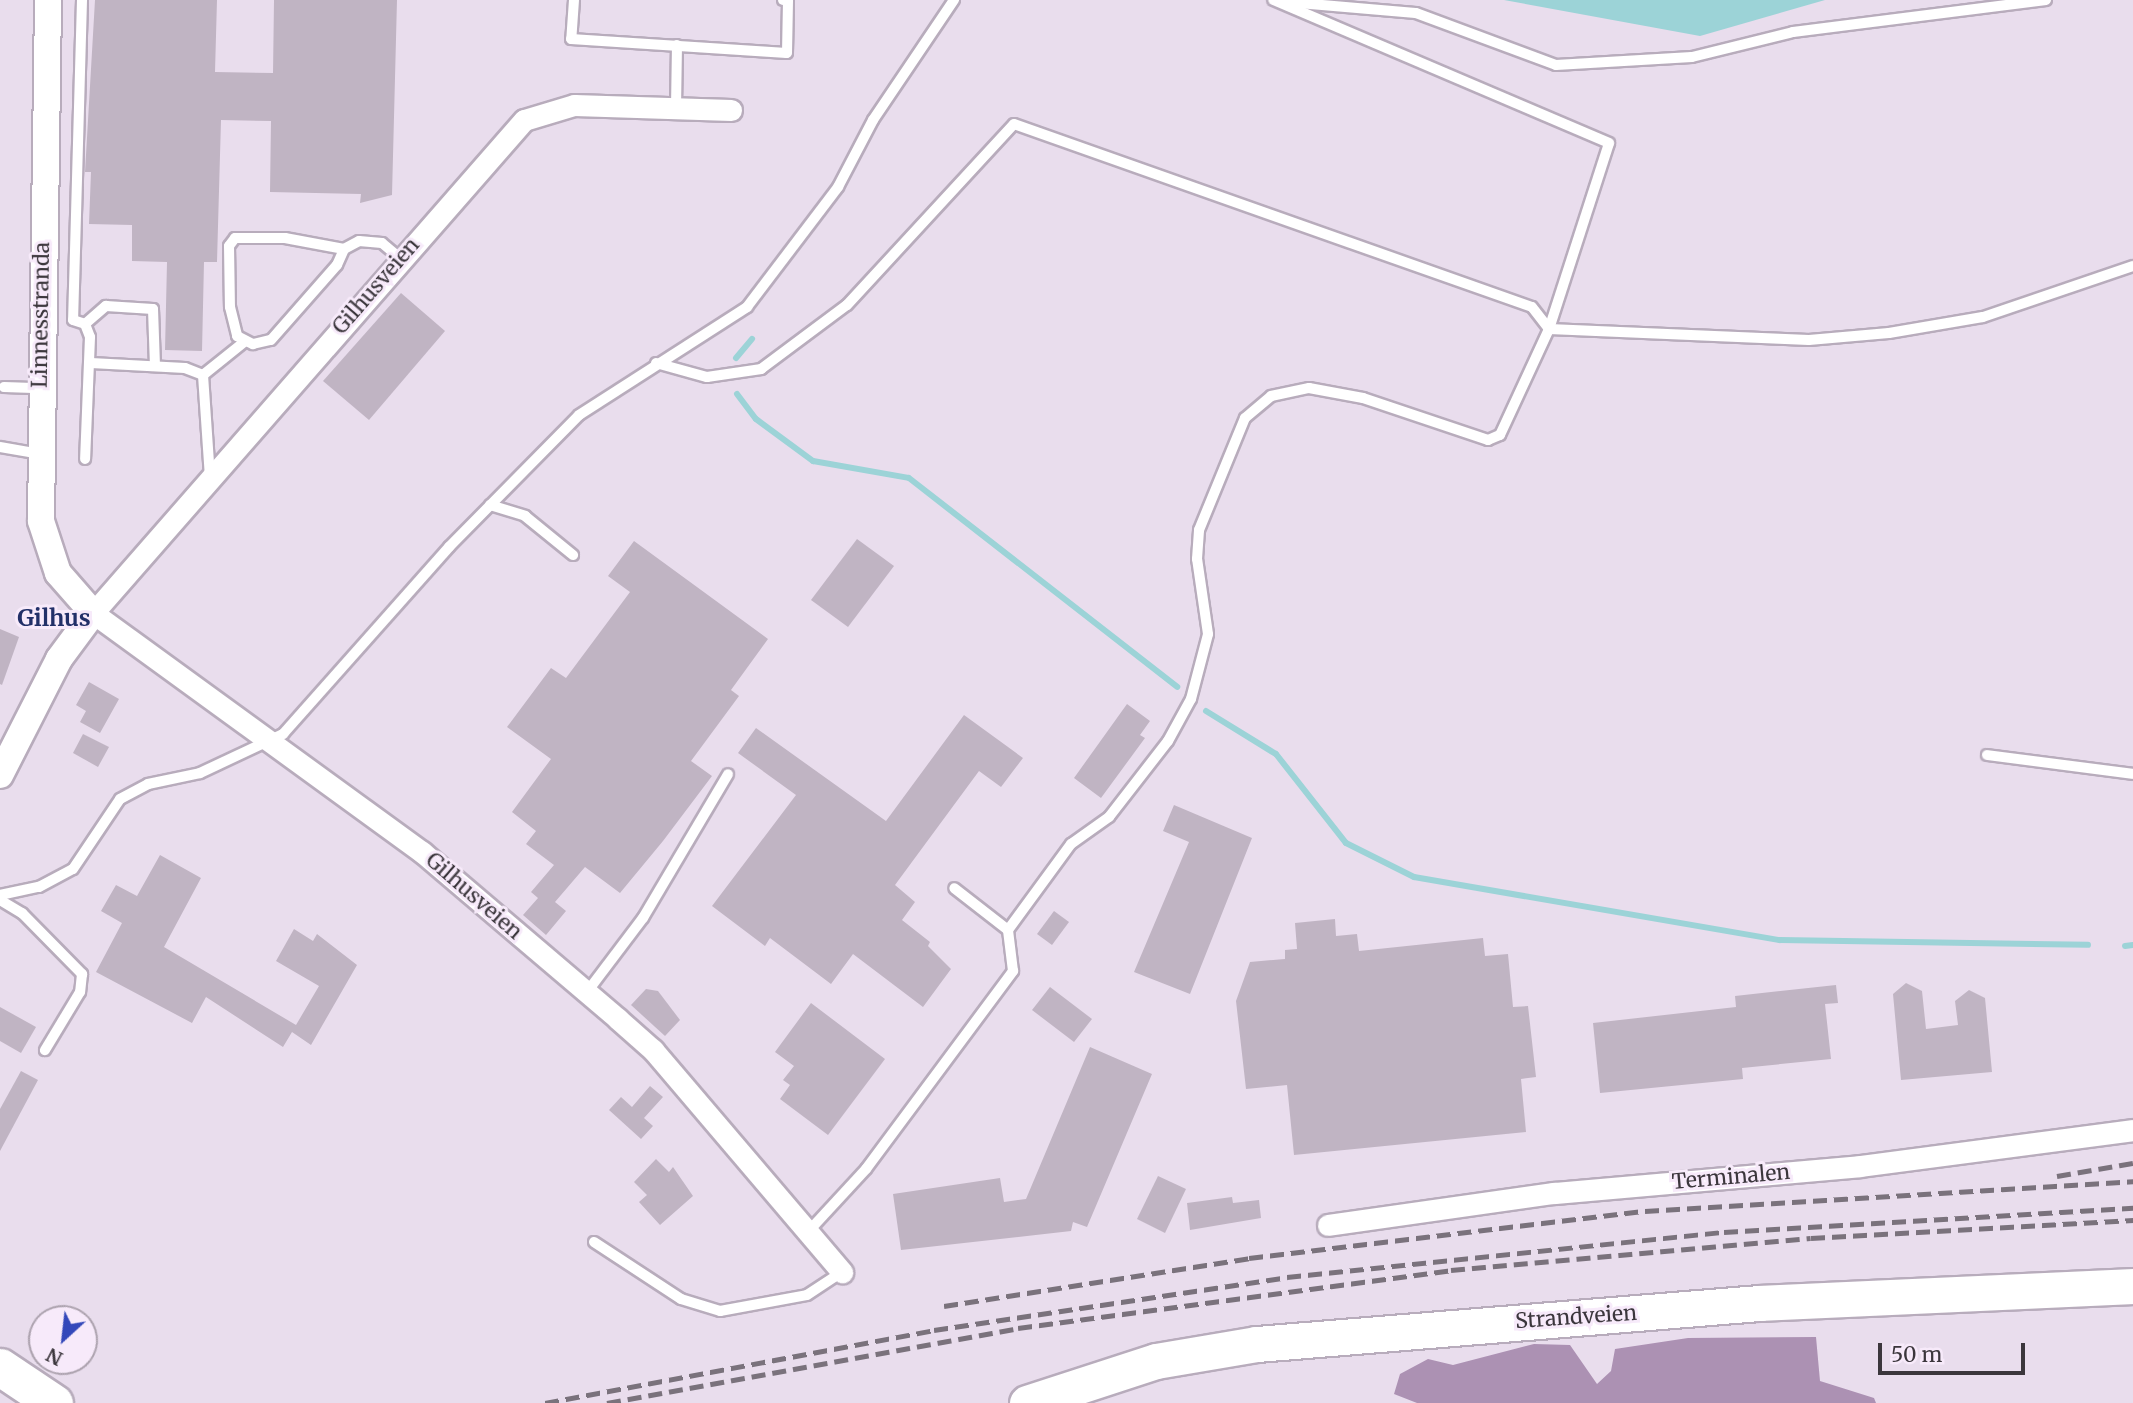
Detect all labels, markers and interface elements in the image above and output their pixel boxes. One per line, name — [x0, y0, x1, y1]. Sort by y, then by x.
street label: Gilhusveien — [327, 233, 425, 339]
street label: Linnesstranda — [27, 242, 55, 388]
district label: Gilhus — [17, 604, 91, 632]
street label: Gilhusveien — [421, 847, 527, 945]
street label: Terminalen — [1671, 1159, 1791, 1195]
street label: Strandveien — [1514, 1300, 1638, 1334]
north arrow — [28, 1305, 98, 1375]
scale bar — [1881, 1330, 2028, 1374]
text: 50 m — [1891, 1341, 1942, 1368]
text: N — [42, 1343, 67, 1371]

